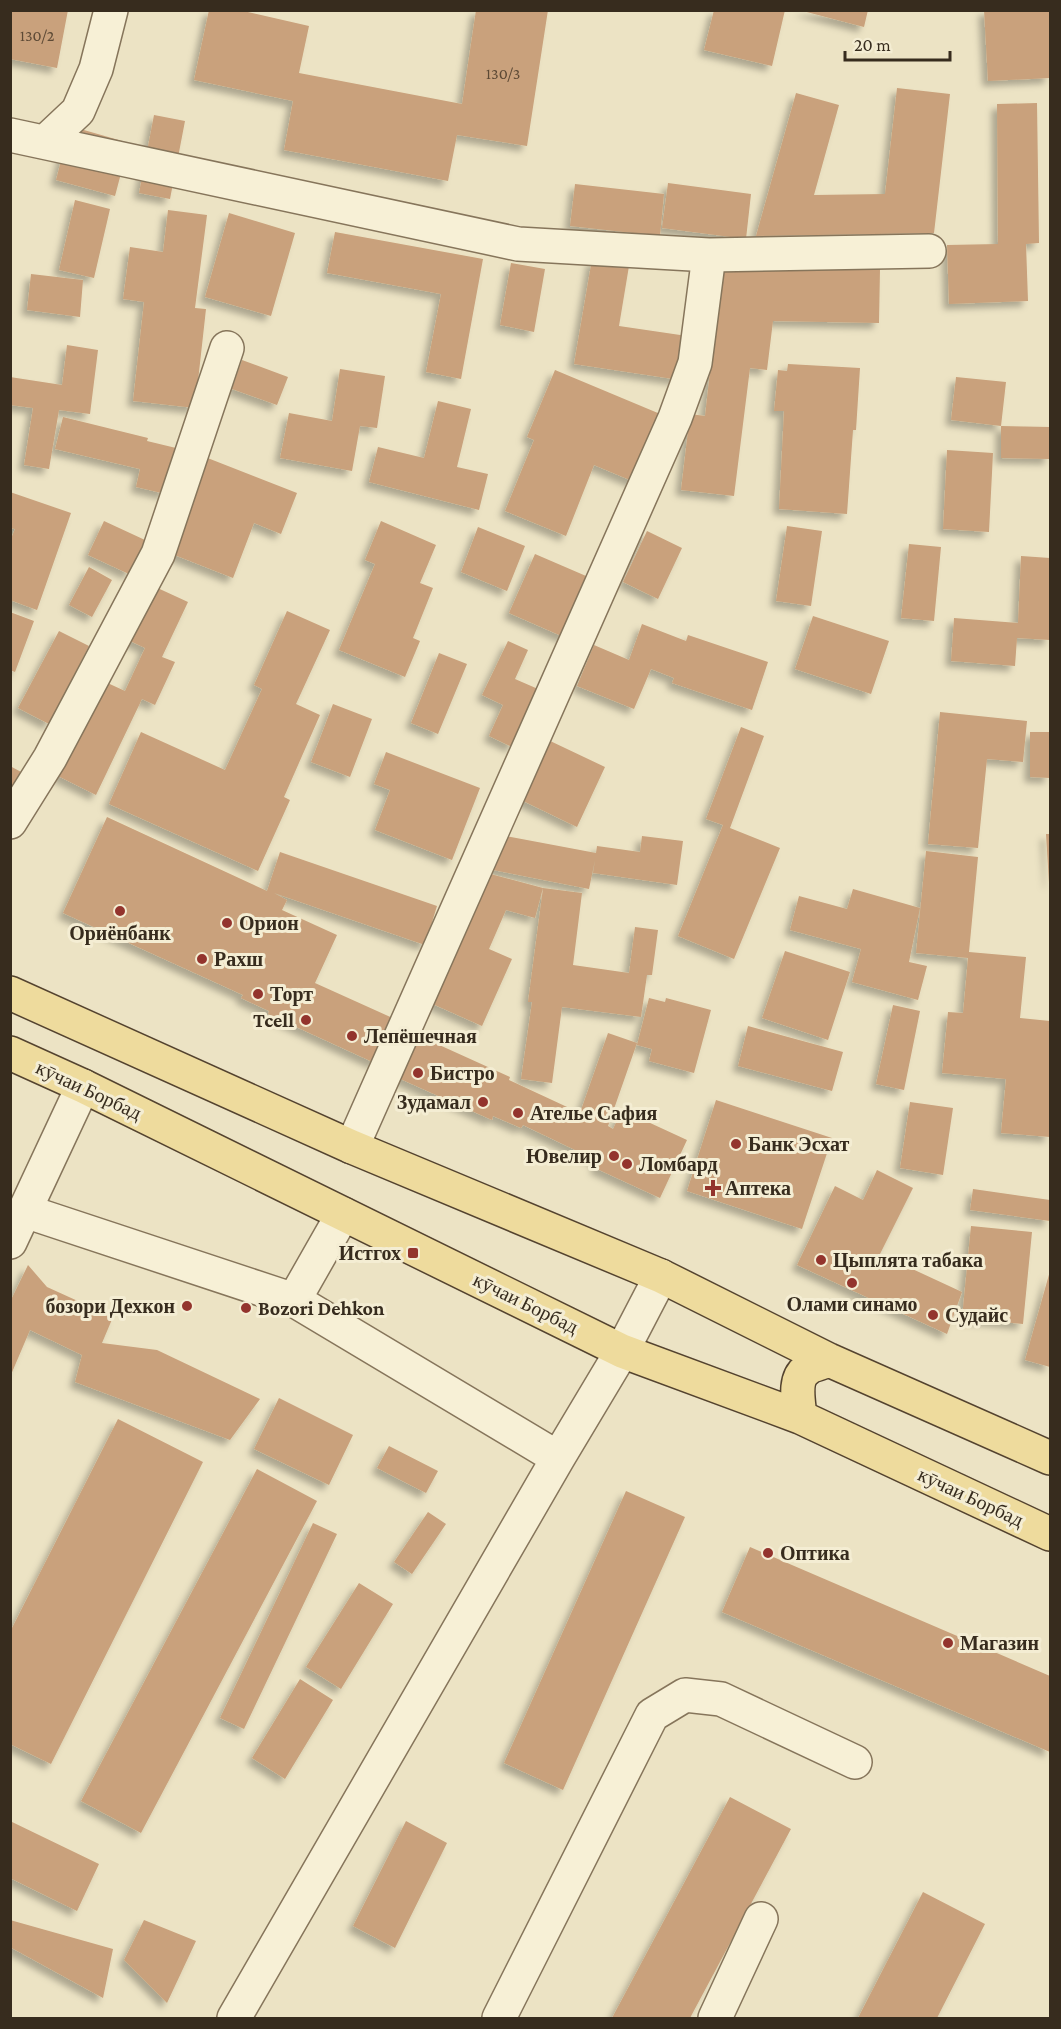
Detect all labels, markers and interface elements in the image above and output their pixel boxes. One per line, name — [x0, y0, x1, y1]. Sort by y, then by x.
scale bar — [845, 24, 950, 62]
house number: 130/2 — [20, 27, 55, 44]
text: 20 m — [854, 35, 891, 55]
house number: 130/3 — [486, 65, 520, 82]
marker: Ориёнбанк — [113, 904, 127, 918]
place label: Орион — [239, 912, 299, 935]
marker: Орион — [220, 916, 234, 930]
place label: Ориёнбанк — [69, 922, 171, 945]
place label: Рахш — [214, 948, 263, 970]
marker: Рахш — [195, 952, 209, 966]
place label: Торт — [270, 983, 313, 1006]
marker: Торт — [251, 987, 265, 1001]
place label: Tcell — [253, 1009, 294, 1031]
marker: Tcell — [299, 1013, 313, 1027]
place label: Лепёшечная — [364, 1025, 477, 1047]
marker: Лепёшечная — [345, 1029, 359, 1043]
street label: кӯчаи Борбад — [32, 1056, 145, 1125]
place label: Бистро — [430, 1062, 495, 1085]
marker: Бистро — [411, 1066, 425, 1080]
place label: Зудамал — [397, 1091, 471, 1114]
marker: Зудамал — [476, 1095, 490, 1109]
place label: Ателье Сафия — [530, 1102, 657, 1125]
marker: Ателье Сафия — [511, 1106, 525, 1120]
place label: Банк Эсхат — [748, 1133, 850, 1155]
marker: Банк Эсхат — [729, 1137, 743, 1151]
place label: Ювелир — [526, 1145, 602, 1168]
marker: Ювелир — [607, 1149, 621, 1163]
place label: Ломбард — [639, 1153, 718, 1176]
marker: Ломбард — [620, 1157, 634, 1171]
place label: Аптека — [725, 1177, 791, 1199]
marker: Аптека — [706, 1181, 720, 1195]
place label: Истгох — [339, 1242, 401, 1264]
marker: Истгох — [406, 1246, 420, 1260]
place label: Цыплята табака — [833, 1249, 983, 1272]
marker: Цыплята табака — [814, 1253, 828, 1267]
street label: кӯчаи Борбад — [470, 1268, 582, 1339]
marker: Олами синамо — [845, 1276, 859, 1290]
place label: Олами синамо — [786, 1293, 918, 1315]
place label: бозори Дехкон — [46, 1295, 175, 1318]
place label: Bozori Dehkon — [258, 1297, 385, 1319]
marker: бозори Дехкон — [180, 1299, 194, 1313]
marker: Bozori Dehkon — [239, 1301, 253, 1315]
place label: Судайс — [945, 1304, 1008, 1327]
marker: Судайс — [926, 1308, 940, 1322]
street label: кӯчаи Борбад — [914, 1463, 1027, 1532]
place label: Оптика — [780, 1542, 850, 1564]
marker: Оптика — [761, 1546, 775, 1560]
place label: Магазин — [960, 1632, 1039, 1654]
marker: Магазин — [941, 1636, 955, 1650]

